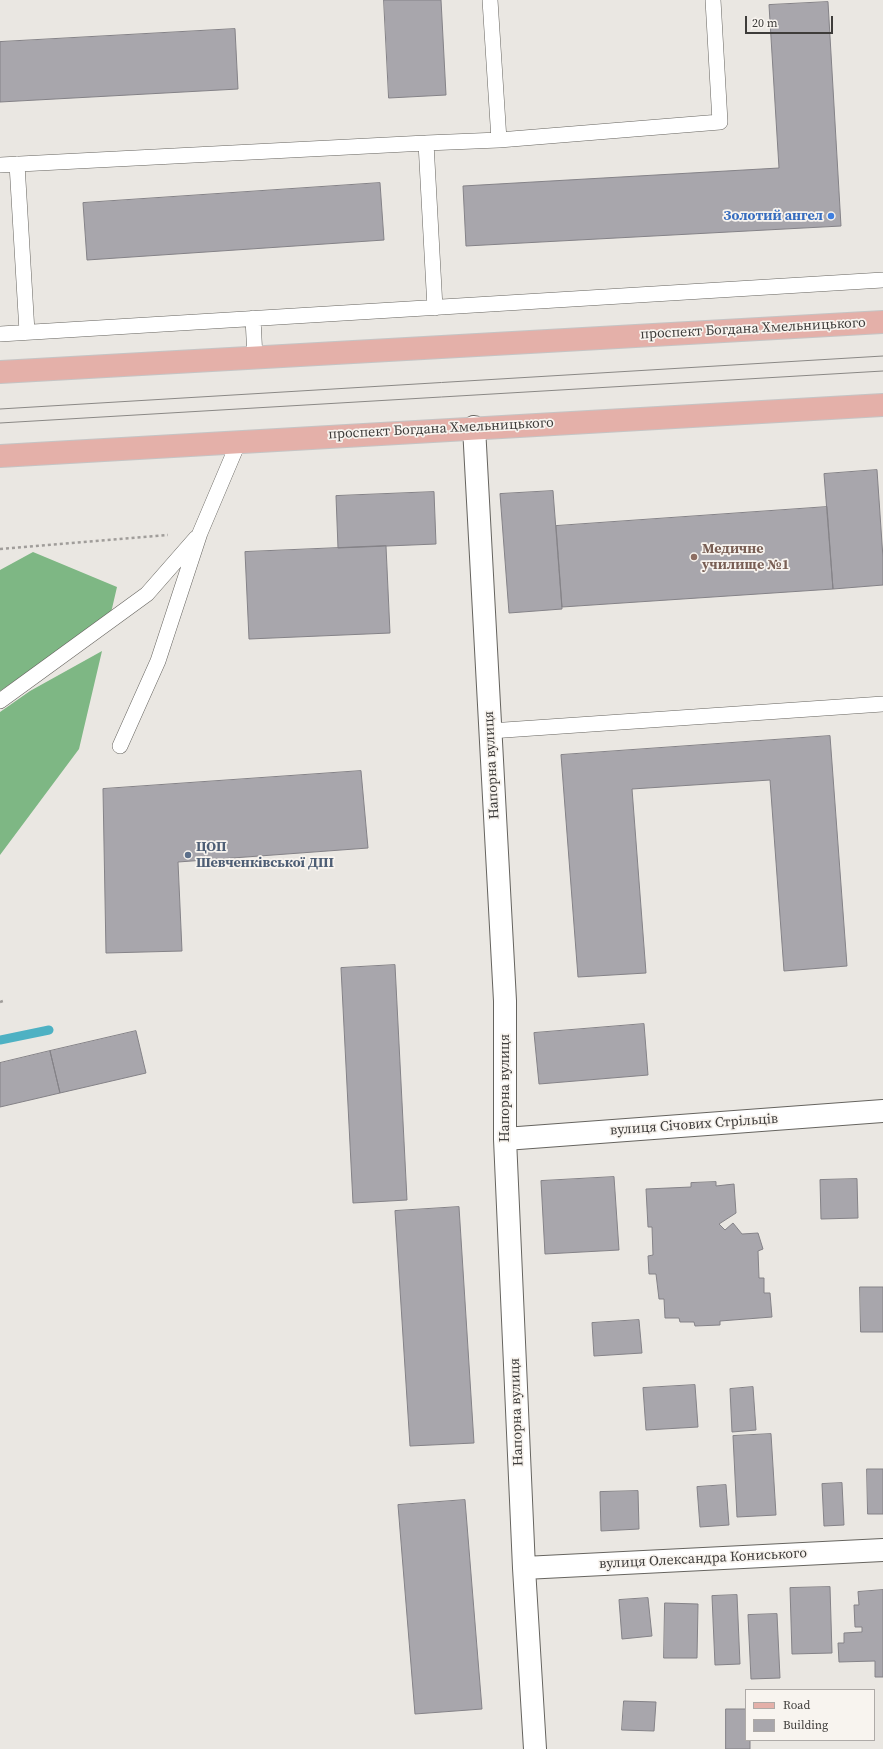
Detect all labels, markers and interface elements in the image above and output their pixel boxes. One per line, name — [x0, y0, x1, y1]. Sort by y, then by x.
scale bar — [747, 8, 835, 34]
text: 20 m — [752, 15, 778, 31]
place label: Золотий ангел — [724, 208, 823, 224]
marker: Золотий ангел — [826, 211, 836, 221]
street label: проспект Богдана Хмельницького — [640, 315, 866, 343]
street label: проспект Богдана Хмельницького — [328, 415, 554, 443]
place label: Медичне училище №1 — [702, 541, 789, 574]
marker: Медичне училище №1 — [689, 552, 699, 562]
street label: Напорна вулиця — [481, 710, 503, 820]
place label: ЦОП Шевченківської ДПІ — [196, 839, 334, 872]
marker: ЦОП Шевченківської ДПІ — [183, 850, 193, 860]
street label: Напорна вулиця — [497, 1034, 513, 1142]
street label: вулиця Січових Стрільців — [609, 1111, 779, 1139]
street label: Напорна вулиця — [507, 1358, 527, 1466]
street label: вулиця Олександра Кониського — [599, 1545, 807, 1573]
legend — [745, 1689, 875, 1741]
text: Road — [783, 1697, 810, 1713]
text: Building — [783, 1717, 828, 1733]

